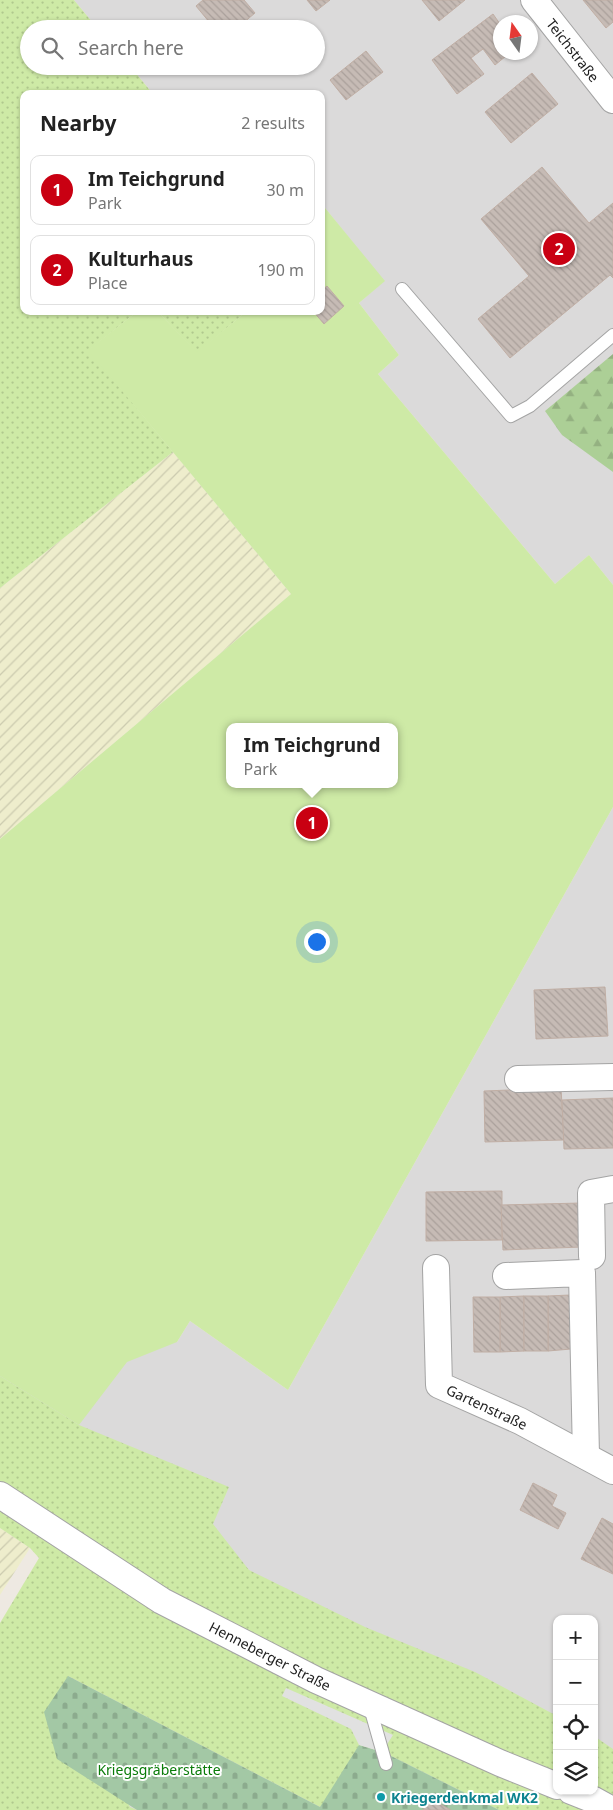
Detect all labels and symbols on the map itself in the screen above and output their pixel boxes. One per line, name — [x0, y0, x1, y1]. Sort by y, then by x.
street label: Teichstraße — [542, 14, 604, 86]
north arrow — [493, 15, 538, 60]
pin: 2 — [543, 230, 575, 268]
pin: 1 — [296, 804, 328, 842]
your location — [304, 929, 330, 955]
street label: Gartenstraße — [443, 1380, 531, 1434]
street label: Henneberger Straße — [206, 1617, 334, 1695]
park label: Kriegsgräberstätte — [97, 1760, 221, 1779]
place label: Kriegerdenkmal WK2 — [391, 1788, 538, 1807]
marker: Kriegerdenkmal WK2 — [375, 1791, 387, 1803]

